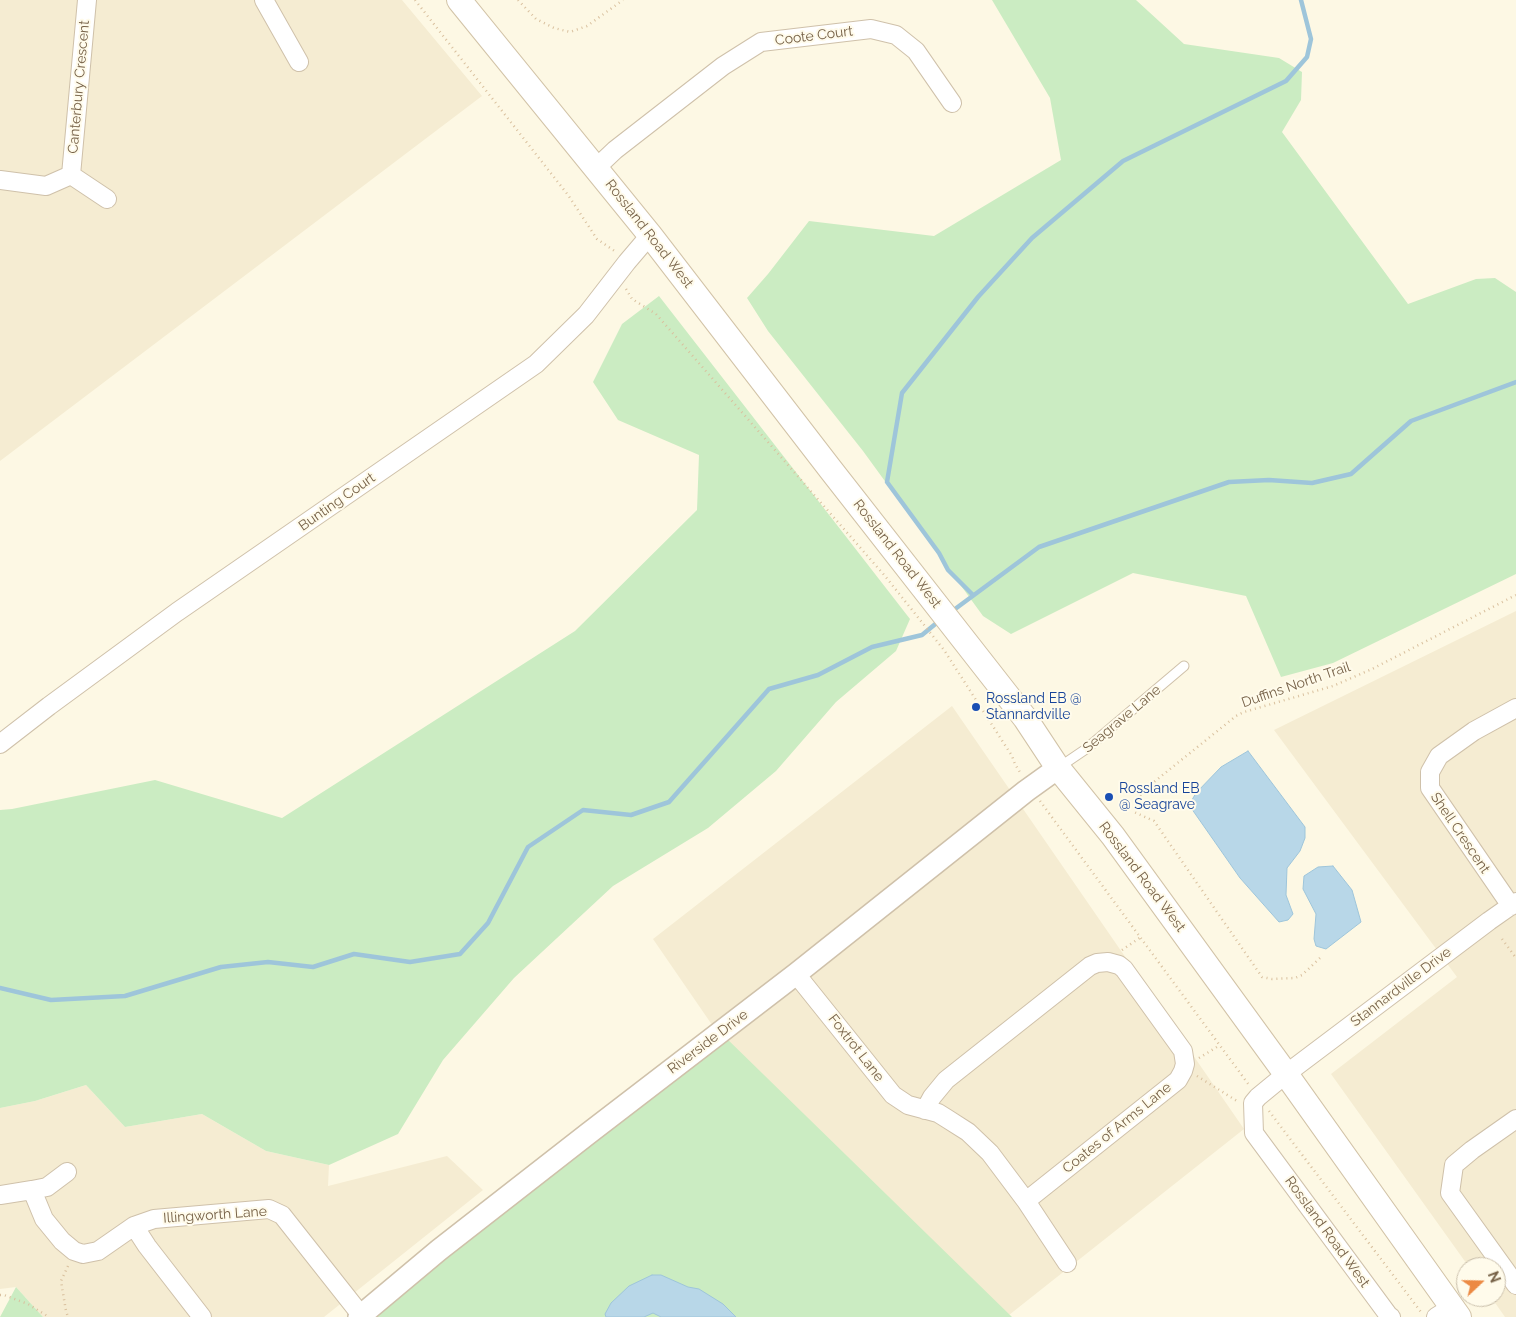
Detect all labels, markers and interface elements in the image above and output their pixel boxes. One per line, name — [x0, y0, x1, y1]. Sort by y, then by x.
street label: Canterbury Crescent — [65, 20, 93, 154]
street label: Coote Court — [774, 23, 854, 49]
street label: Rossland Road West — [601, 176, 697, 292]
street label: Bunting Court — [295, 469, 379, 535]
street label: Rossland Road West — [849, 496, 945, 612]
street label: Duffins North Trail — [1239, 658, 1353, 712]
street label: Seagrave Lane — [1080, 682, 1164, 756]
place label: Rossland EB @ Stannardville — [986, 691, 1082, 724]
marker: Rossland EB @ Stannardville — [970, 701, 982, 713]
place label: Rossland EB @ Seagrave — [1119, 781, 1199, 814]
street label: Shell Crescent — [1427, 789, 1493, 877]
marker: Rossland EB @ Seagrave — [1103, 791, 1115, 803]
street label: Rossland Road West — [1095, 819, 1189, 935]
street label: Stannardville Drive — [1347, 944, 1455, 1030]
street label: Riverside Drive — [665, 1006, 751, 1078]
street label: Foxtrot Lane — [824, 1011, 888, 1085]
street label: Coates of Arms Lane — [1059, 1079, 1175, 1177]
street label: Rossland Road West — [1281, 1173, 1373, 1291]
street label: Illingworth Lane — [163, 1203, 267, 1227]
north arrow — [1456, 1257, 1506, 1307]
text: N — [1485, 1269, 1503, 1285]

